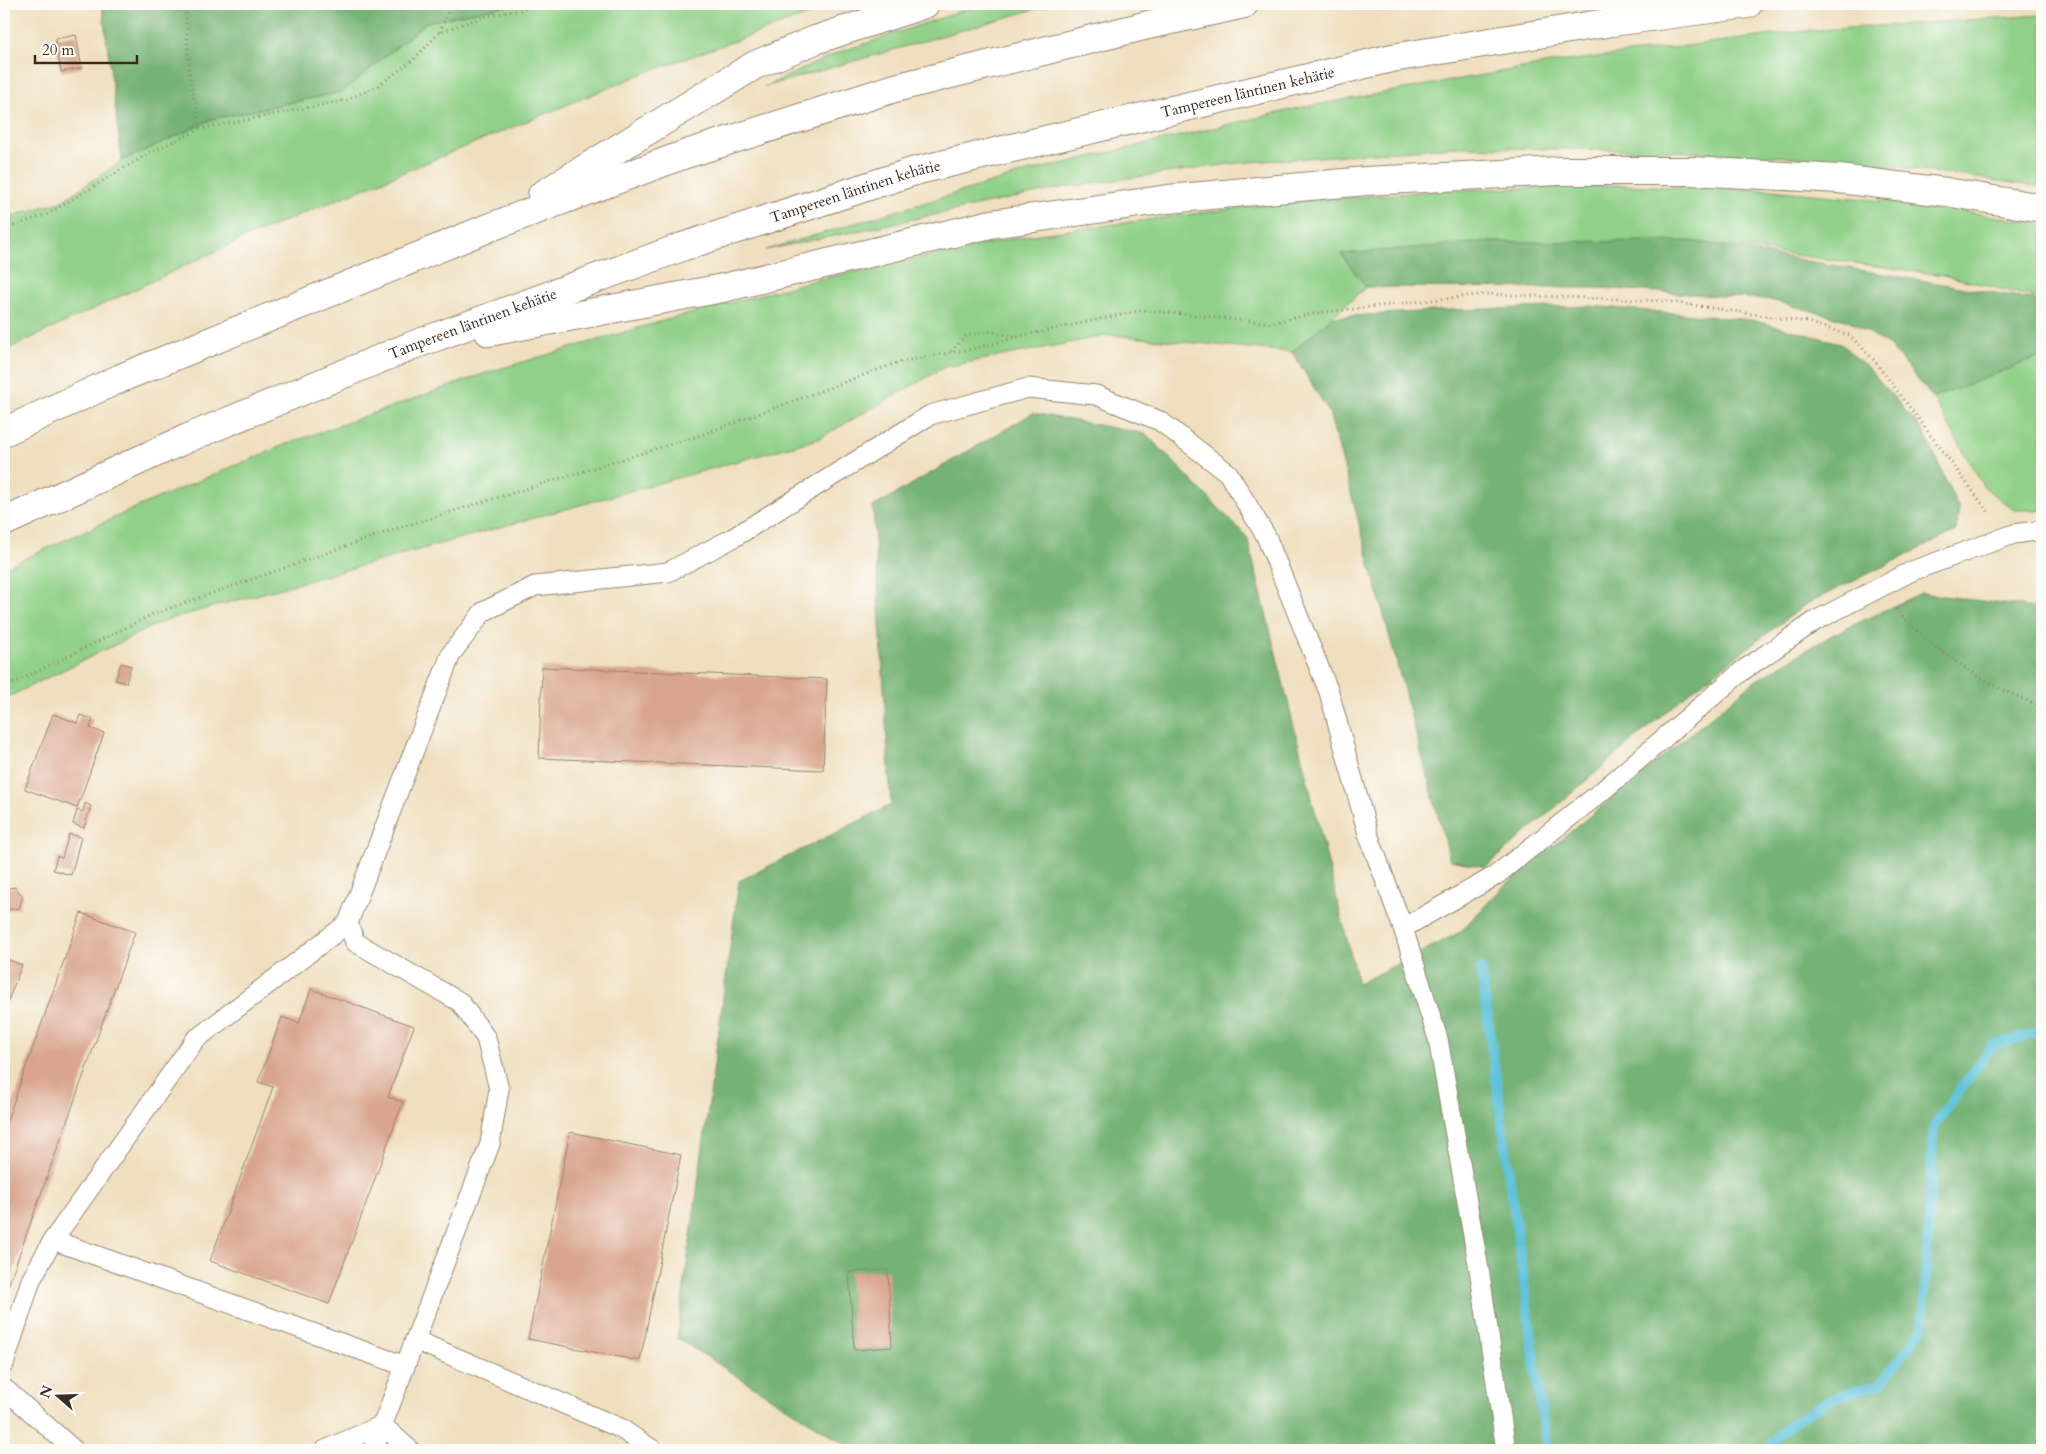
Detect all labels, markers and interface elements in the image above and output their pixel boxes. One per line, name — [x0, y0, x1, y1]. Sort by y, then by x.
scale bar — [35, 32, 138, 64]
text: 20 m — [42, 40, 74, 60]
street label: Tampereen läntinen kehätie — [1159, 62, 1337, 122]
street label: Tampereen läntinen kehätie — [767, 155, 943, 228]
street label: Tampereen läntinen kehätie — [385, 284, 560, 364]
north arrow — [32, 1372, 82, 1422]
text: N — [35, 1383, 57, 1401]

